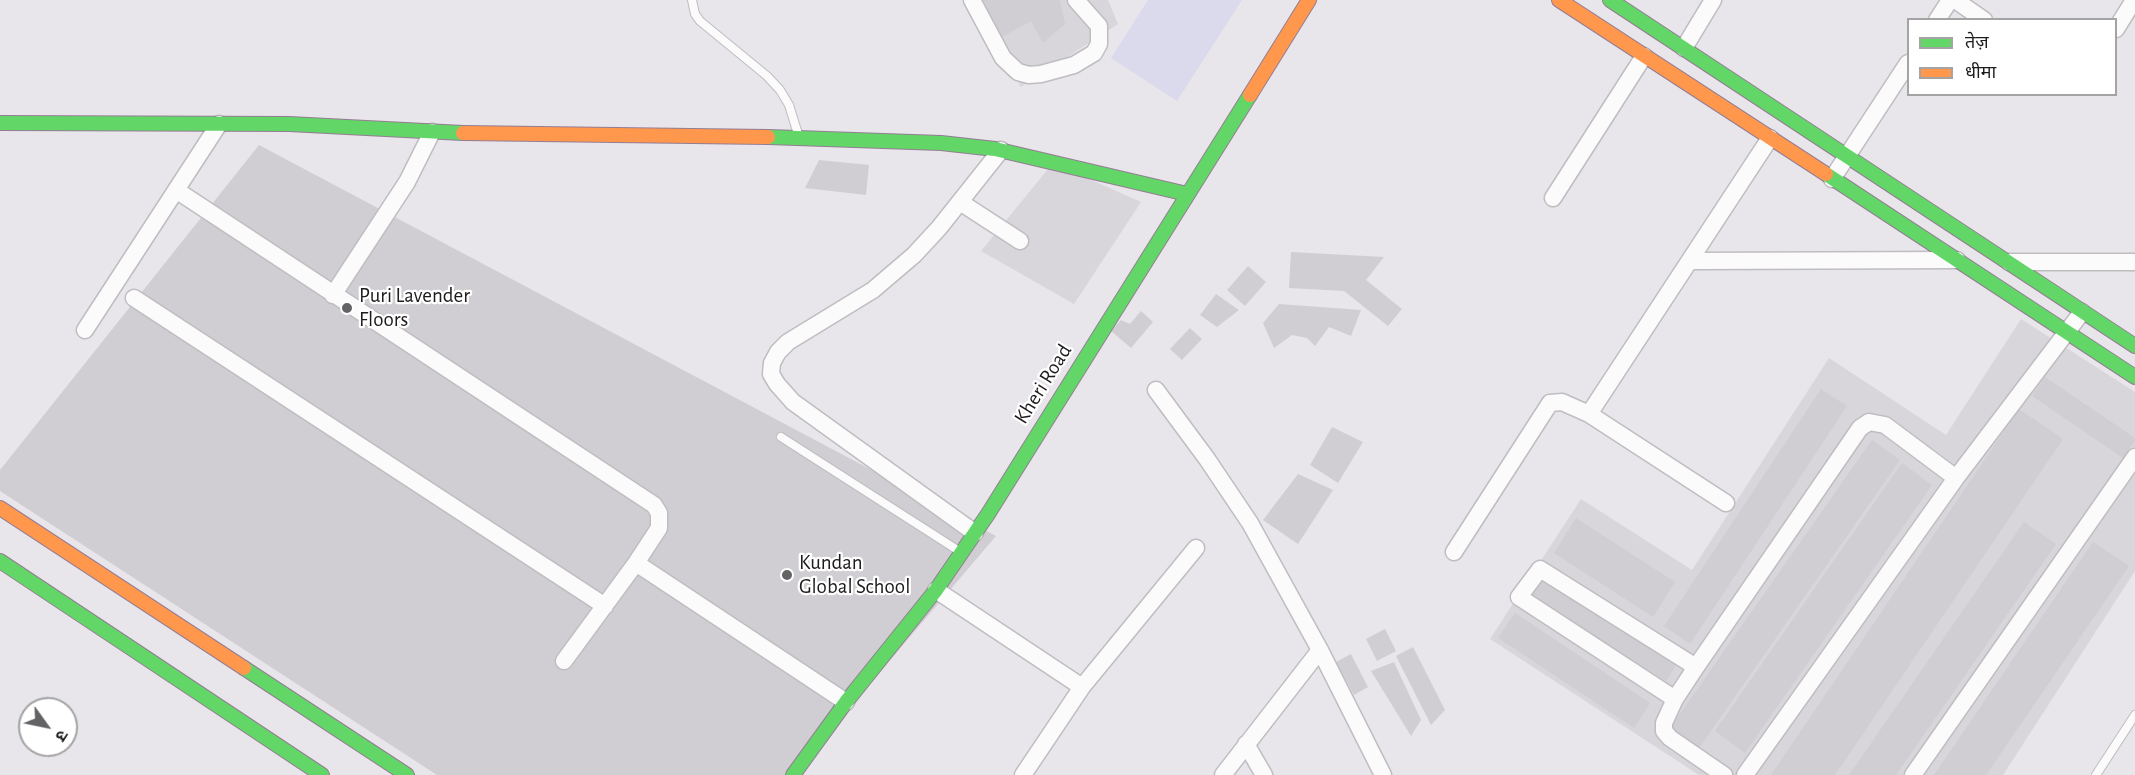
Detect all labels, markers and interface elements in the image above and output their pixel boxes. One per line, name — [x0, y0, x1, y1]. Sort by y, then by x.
legend — [1907, 18, 2117, 96]
text: तेज़ — [1965, 34, 1989, 52]
text: धीमा — [1965, 64, 1996, 82]
place label: Puri Lavender Floors — [359, 283, 470, 333]
marker: Puri Lavender Floors — [340, 301, 354, 315]
street label: Kheri Road — [1009, 340, 1077, 428]
place label: Kundan Global School — [799, 550, 910, 600]
marker: Kundan Global School — [780, 568, 794, 582]
north arrow — [18, 697, 78, 757]
text: उ — [52, 727, 71, 744]

